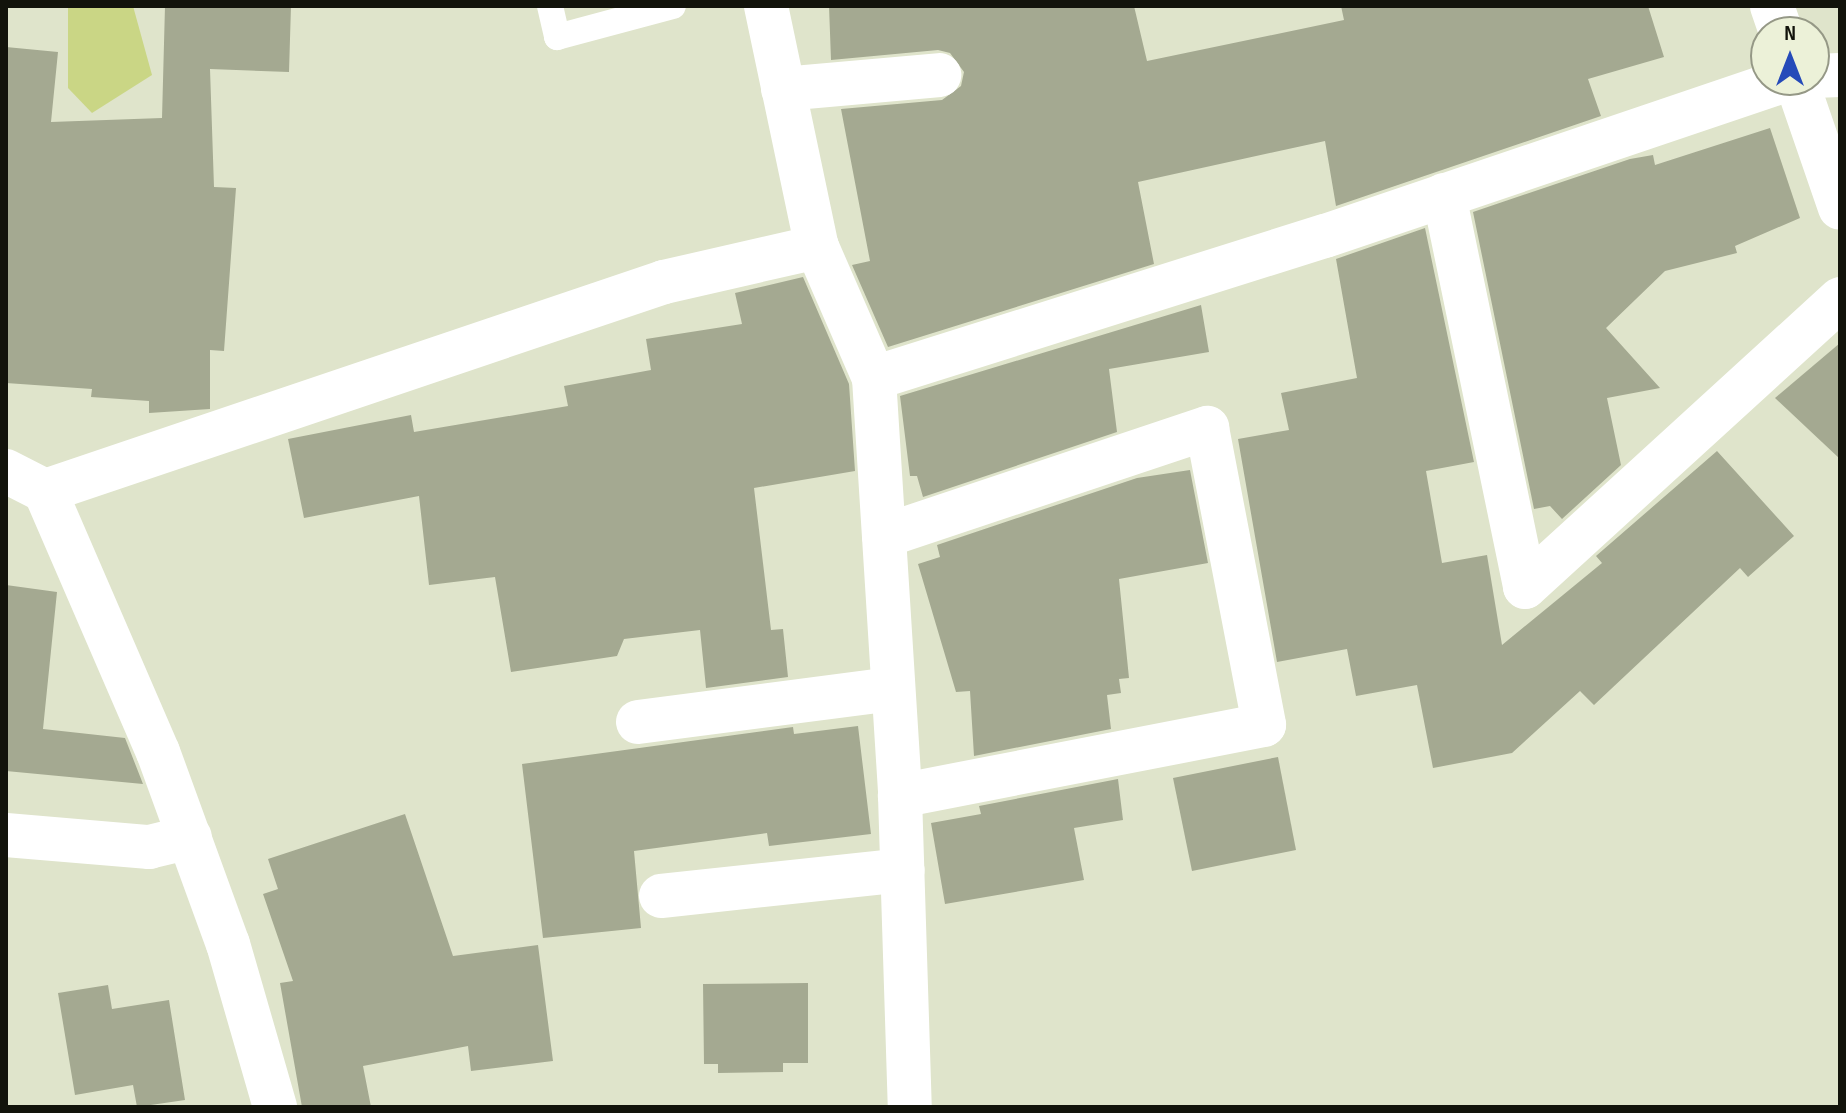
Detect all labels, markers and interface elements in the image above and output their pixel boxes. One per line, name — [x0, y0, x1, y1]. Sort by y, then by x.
north arrow — [1750, 16, 1830, 96]
text: N — [1784, 20, 1796, 47]

